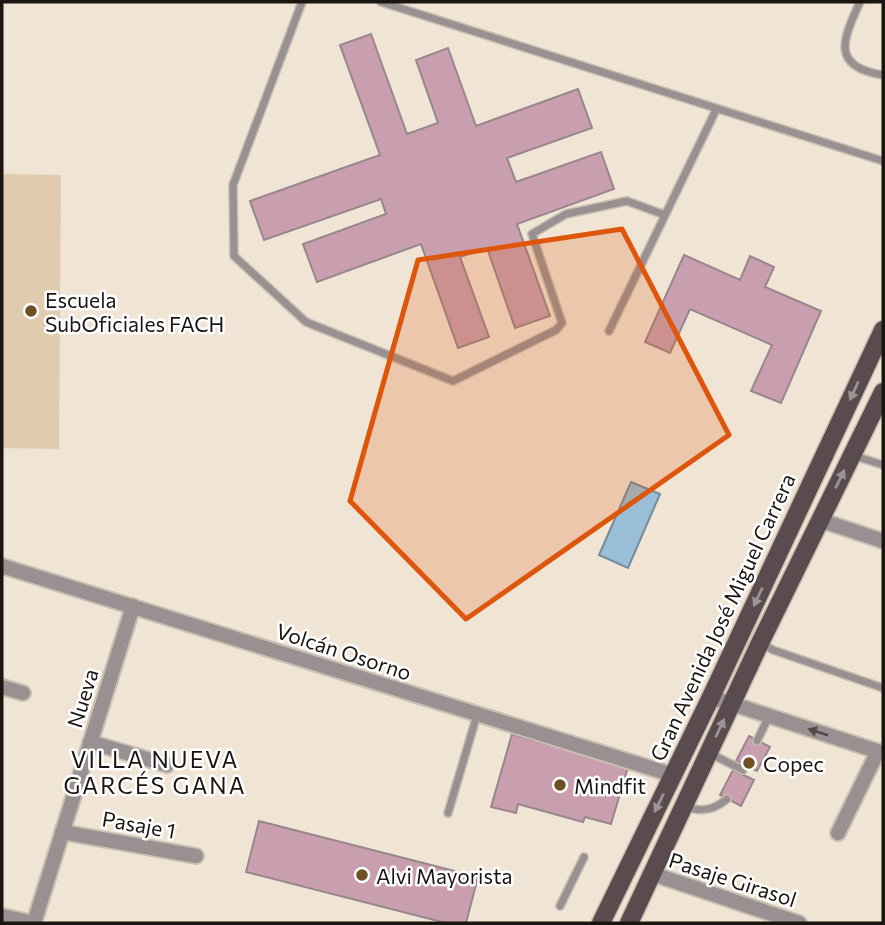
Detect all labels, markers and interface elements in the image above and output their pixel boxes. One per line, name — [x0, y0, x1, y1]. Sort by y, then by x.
place label: Escuela SubOficiales FACH — [45, 287, 224, 336]
marker: Escuela SubOficiales FACH — [23, 303, 39, 319]
one-way arrow — [848, 381, 860, 401]
street label: Gran Avenida José Miguel Carrera — [644, 469, 800, 765]
one-way arrow — [834, 469, 845, 489]
one-way arrow — [752, 587, 763, 607]
street label: Volcán Osorno — [273, 617, 415, 685]
street label: Nueva — [61, 666, 103, 730]
one-way arrow — [715, 718, 726, 738]
one-way arrow — [808, 726, 829, 736]
district label: VILLA NUEVA GARCÉS GANA — [63, 745, 247, 799]
place label: Copec — [763, 751, 824, 776]
marker: Copec — [741, 755, 757, 771]
place label: Mindfit — [574, 773, 646, 798]
marker: Mindfit — [552, 777, 568, 793]
one-way arrow — [654, 792, 665, 813]
street label: Pasaje 1 — [100, 805, 178, 843]
street label: Pasaje Girasol — [666, 847, 800, 911]
place label: Alvi Mayorista — [376, 863, 513, 888]
marker: Alvi Mayorista — [354, 867, 370, 883]

